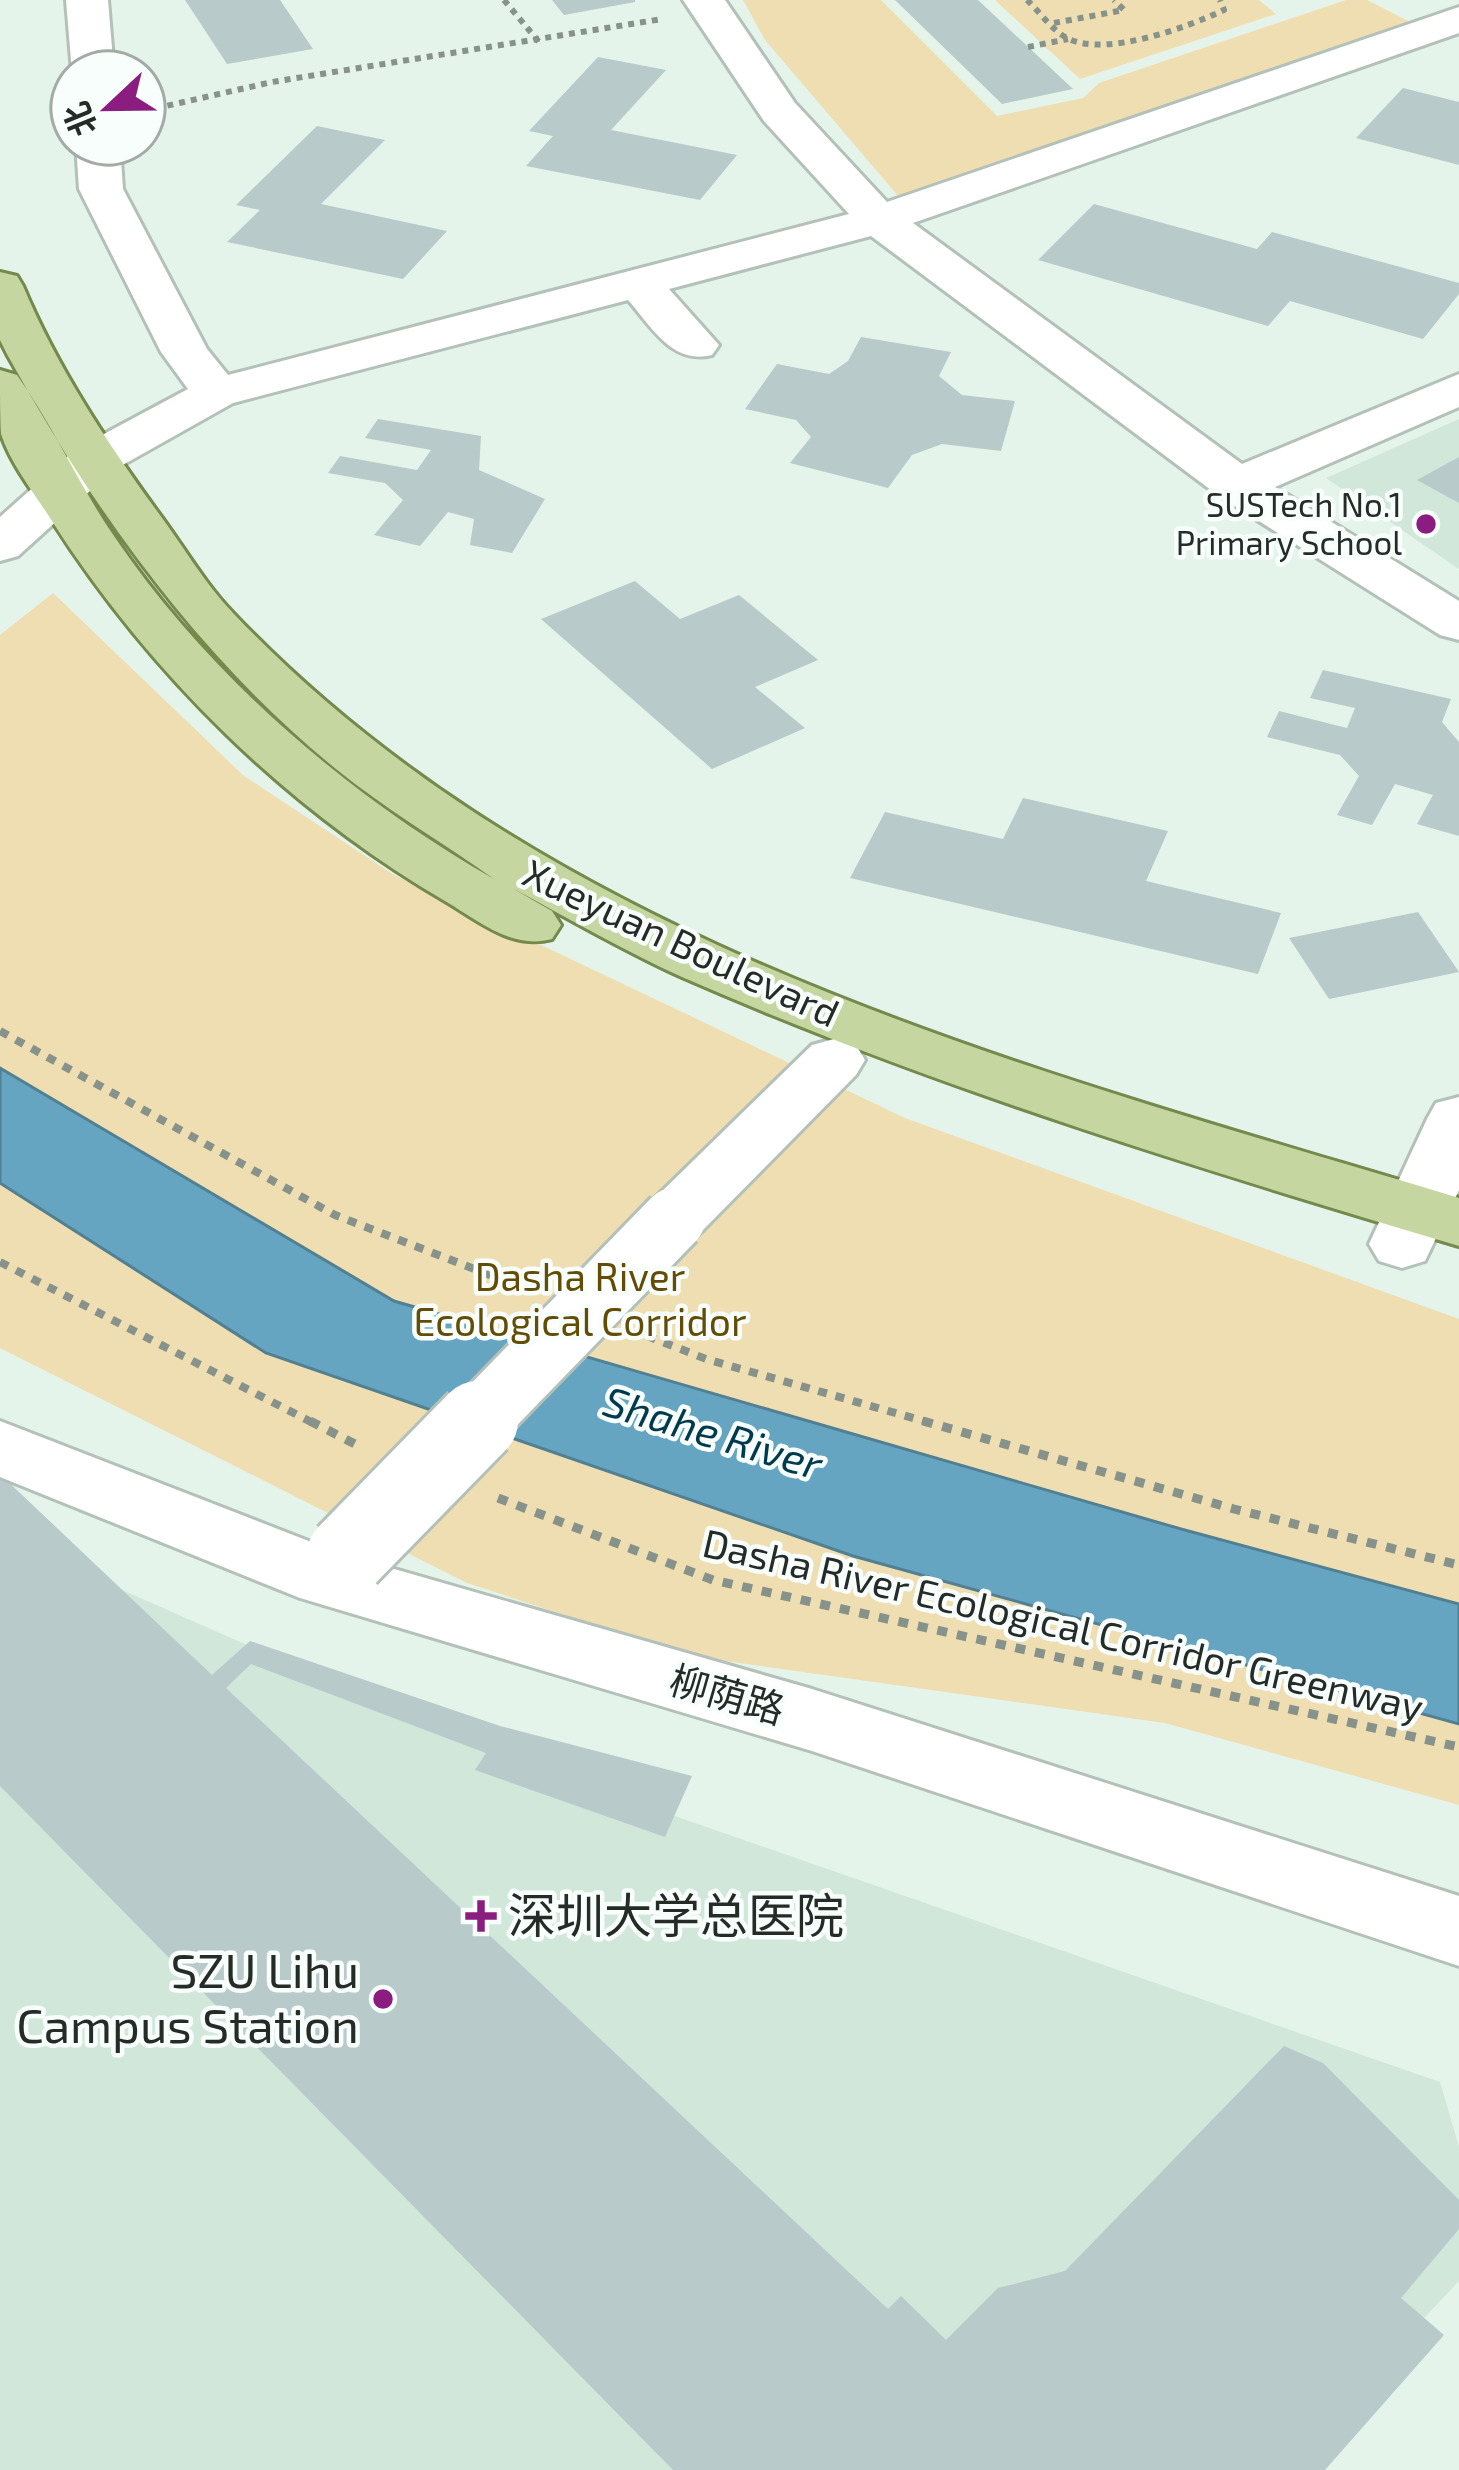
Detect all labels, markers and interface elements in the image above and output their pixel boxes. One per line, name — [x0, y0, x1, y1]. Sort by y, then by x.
north arrow — [48, 48, 168, 168]
text: 北 — [55, 97, 104, 142]
place label: SUSTech No.1 Primary School — [1176, 484, 1402, 562]
marker: SUSTech No.1 Primary School — [1413, 511, 1439, 537]
street label: Xueyuan Boulevard — [516, 848, 847, 1035]
park label: Dasha River Ecological Corridor — [413, 1252, 747, 1344]
water label: Shahe River — [598, 1374, 830, 1488]
street label: Dasha River Ecological Corridor Greenway — [699, 1518, 1428, 1729]
street label: 柳荫路 — [665, 1655, 790, 1732]
place label: 深圳大学总医院 — [508, 1885, 844, 1943]
marker: 深圳大学总医院 — [465, 1900, 497, 1932]
place label: SZU Lihu Campus Station — [16, 1940, 359, 2053]
marker: SZU Lihu Campus Station — [370, 1986, 396, 2012]

